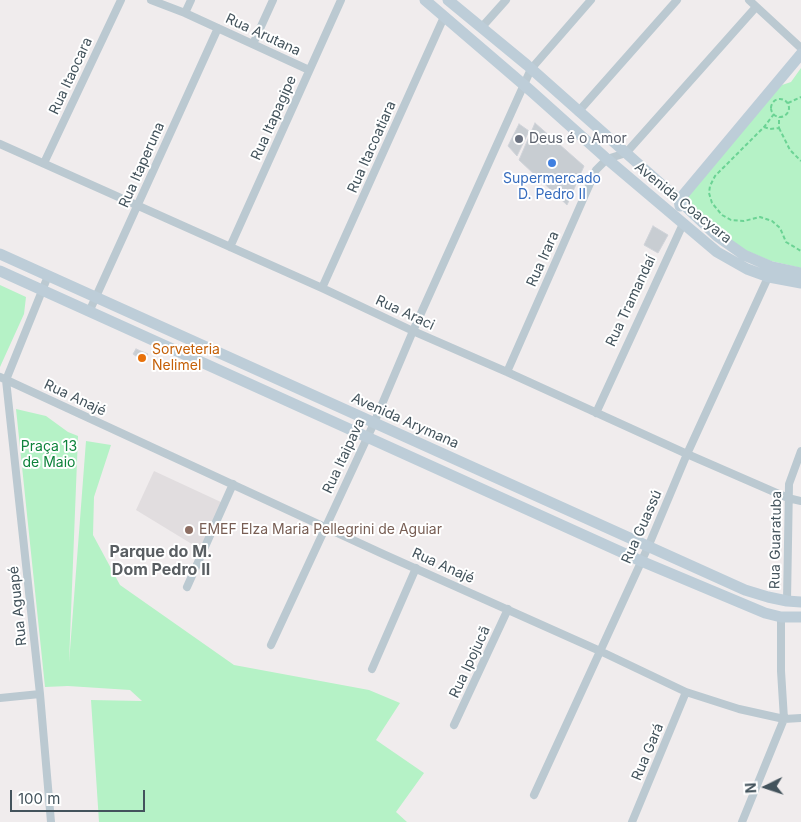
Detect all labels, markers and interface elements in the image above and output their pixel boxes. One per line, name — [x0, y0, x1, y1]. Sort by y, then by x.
street label: Rua Arutana — [223, 10, 303, 60]
street label: Rua Itaocara — [46, 35, 96, 117]
street label: Rua Itapagipe — [248, 73, 300, 163]
street label: Rua Itacoatiara — [344, 98, 400, 196]
street label: Rua Itaperuna — [116, 120, 168, 210]
place label: Deus é o Amor — [529, 131, 627, 147]
marker: Deus é o Amor — [513, 133, 525, 145]
marker: Supermercado D. Pedro II — [546, 157, 558, 169]
street label: Avenida Coacyara — [631, 159, 735, 247]
place label: Supermercado D. Pedro II — [503, 171, 601, 203]
street label: Rua Irara — [523, 229, 563, 289]
street label: Rua Tramandaí — [603, 253, 659, 349]
street label: Rua Araci — [373, 292, 437, 334]
place label: Sorveteria Nelimel — [152, 342, 220, 374]
marker: Sorveteria Nelimel — [136, 352, 148, 364]
street label: Rua Anajé — [41, 376, 109, 420]
street label: Avenida Arymana — [349, 390, 461, 452]
street label: Rua Itaipava — [319, 416, 369, 496]
park label: Praça 13 de Maio — [21, 439, 77, 472]
street label: Rua Guassú — [618, 488, 666, 566]
street label: Rua Guaratuba — [767, 491, 785, 589]
place label: EMEF Elza Maria Pellegrini de Aguiar — [199, 522, 442, 538]
marker: EMEF Elza Maria Pellegrini de Aguiar — [183, 524, 195, 536]
district label: Parque do M. Dom Pedro II — [110, 542, 212, 580]
street label: Rua Anajé — [409, 545, 477, 587]
street label: Rua Aguapé — [5, 565, 31, 647]
street label: Rua Ipojucã — [446, 623, 494, 701]
street label: Rua Gará — [628, 721, 668, 783]
north arrow — [741, 762, 791, 812]
scale bar — [12, 780, 148, 812]
text: N — [742, 782, 759, 794]
text: 100 m — [18, 789, 60, 808]

